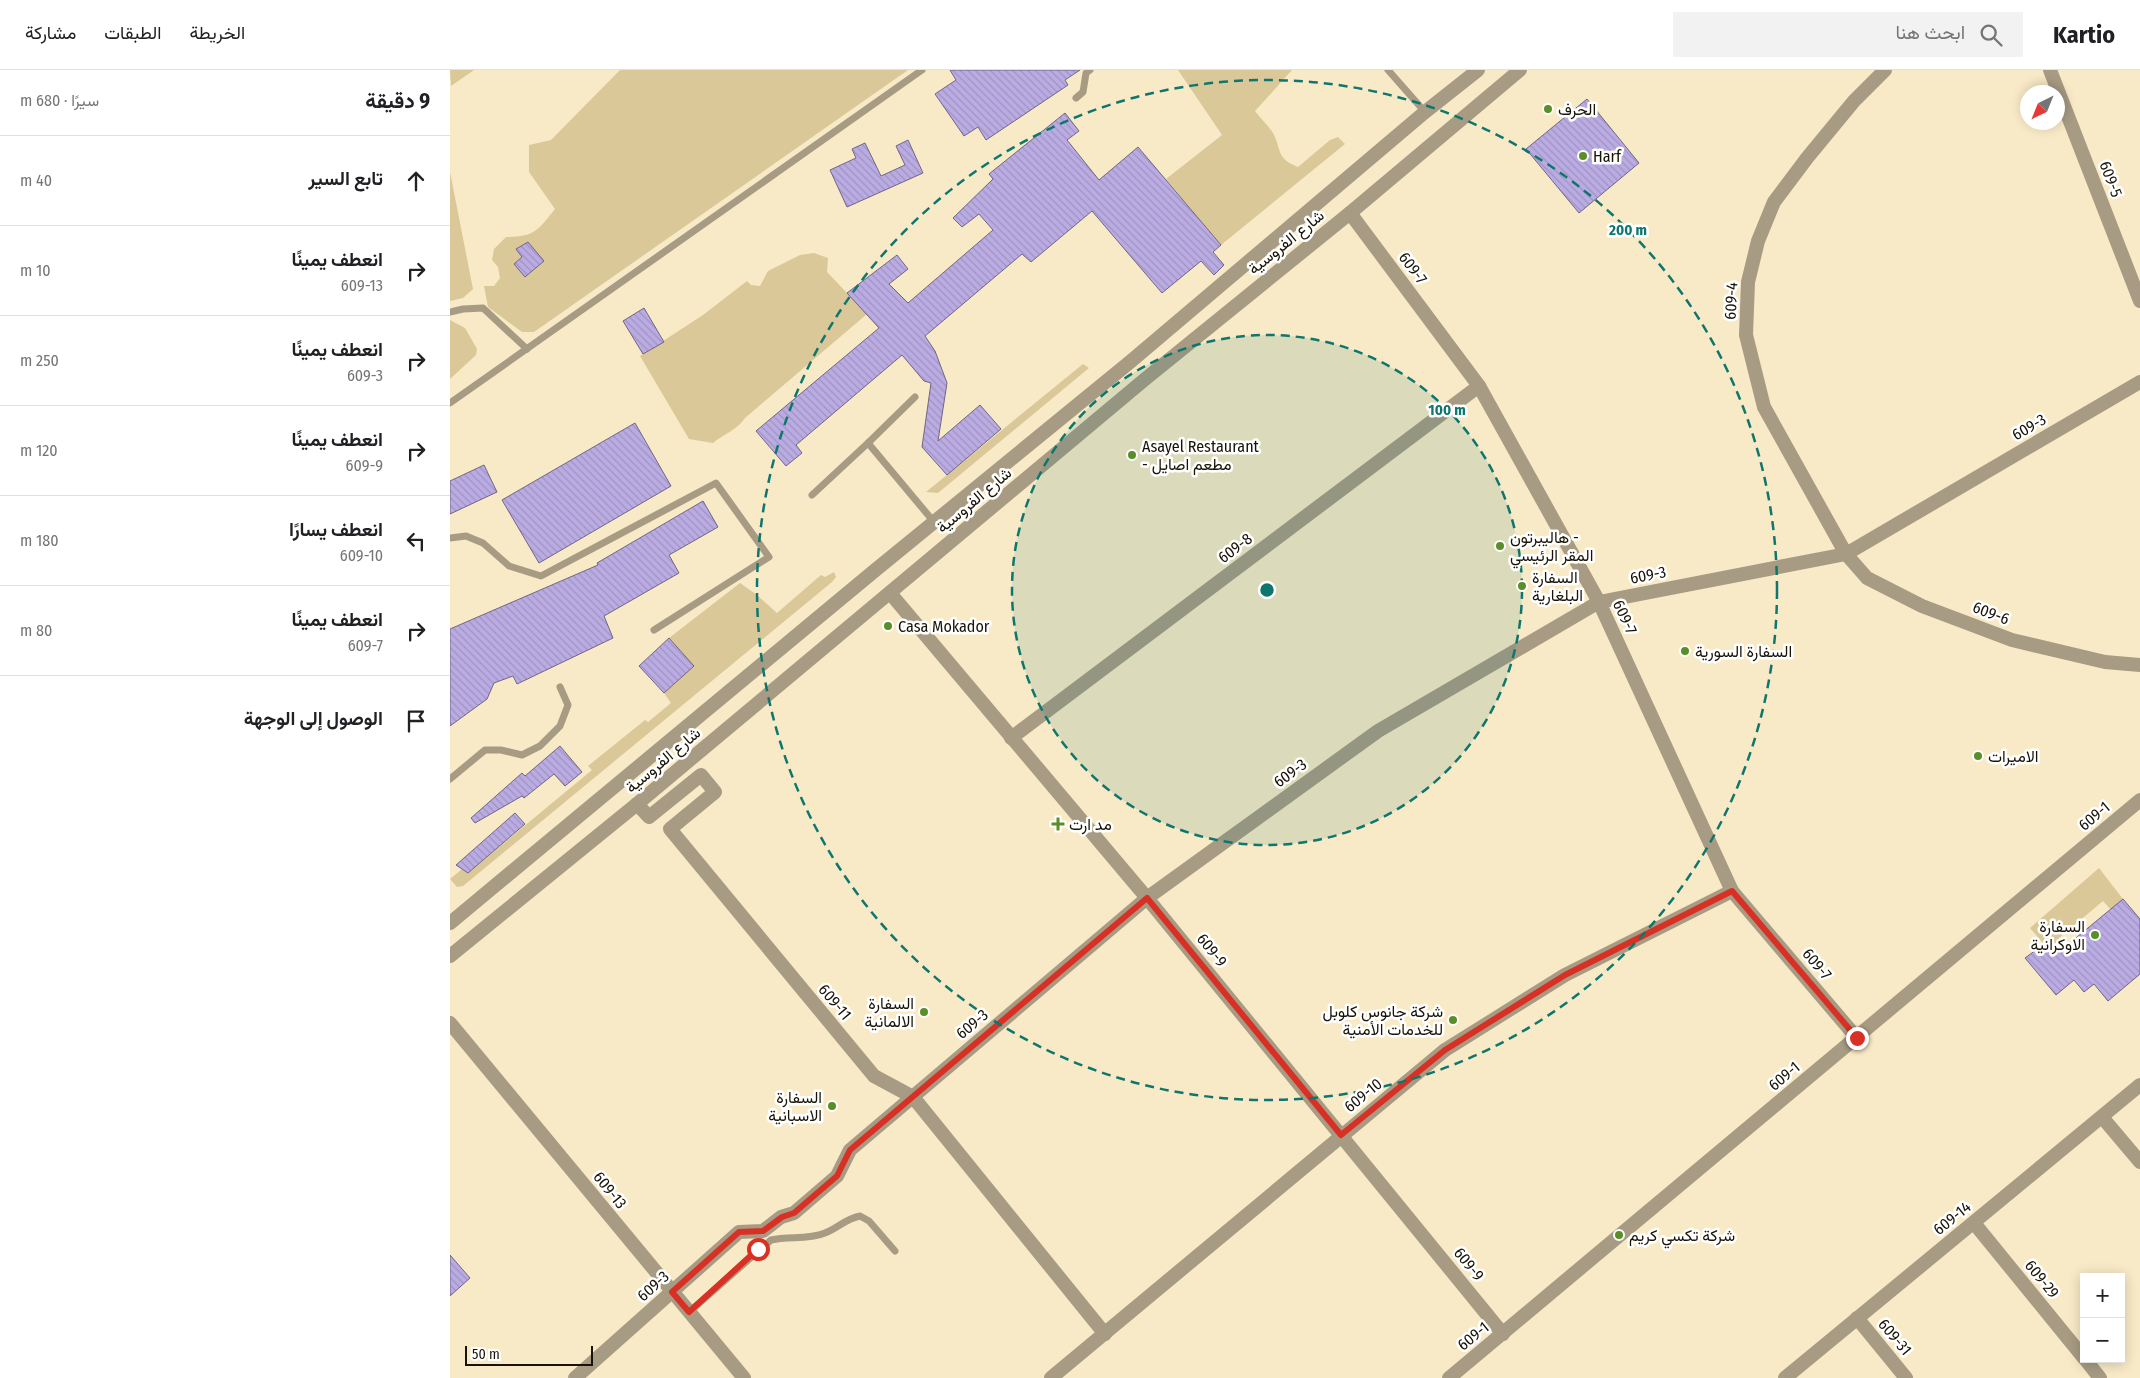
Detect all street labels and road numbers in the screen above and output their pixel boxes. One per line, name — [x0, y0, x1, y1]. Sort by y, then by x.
street label: 609-5 — [2095, 158, 2127, 200]
street label: شارع الفروسية — [1244, 206, 1329, 280]
street label: 609-7 — [1395, 248, 1432, 288]
street label: 609-4 — [1721, 282, 1741, 320]
street label: 609-3 — [2009, 410, 2049, 444]
street label: شارع الفروسية — [933, 463, 1017, 538]
street label: 609-8 — [1214, 529, 1256, 567]
street label: 609-3 — [1628, 562, 1668, 588]
street label: 609-7 — [1609, 597, 1641, 637]
street label: 609-6 — [1970, 597, 2012, 629]
street label: شارع الفروسية — [622, 723, 706, 798]
street label: 609-3 — [1270, 755, 1310, 791]
street label: 609-1 — [2075, 797, 2113, 835]
street label: 609-9 — [1193, 929, 1231, 971]
street label: 609-7 — [1798, 944, 1836, 984]
street label: 609-11 — [815, 980, 855, 1024]
street label: 609-3 — [952, 1005, 992, 1043]
street label: 609-1 — [1765, 1057, 1803, 1095]
street label: 609-10 — [1340, 1074, 1386, 1116]
street label: 609-13 — [589, 1168, 631, 1212]
street label: 609-14 — [1929, 1197, 1975, 1239]
street label: 609-9 — [1450, 1243, 1488, 1285]
street label: 609-29 — [2021, 1256, 2063, 1302]
street label: 609-3 — [633, 1267, 673, 1305]
street label: 609-31 — [1874, 1315, 1916, 1359]
street label: 609-1 — [1453, 1318, 1493, 1354]

